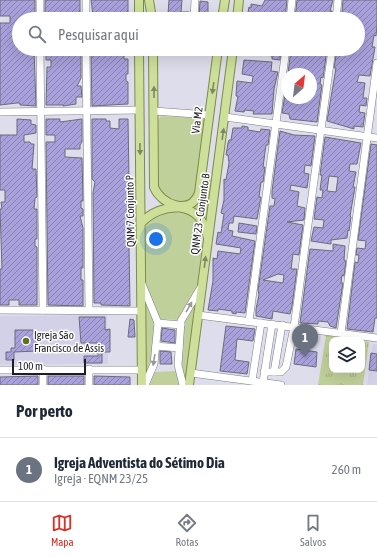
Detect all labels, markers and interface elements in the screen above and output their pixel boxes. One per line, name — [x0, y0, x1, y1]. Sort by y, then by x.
search box — [12, 12, 365, 56]
icon: search — [26, 23, 48, 45]
text: Pesquisar aqui — [58, 26, 139, 43]
north arrow — [281, 68, 317, 104]
one-way arrow — [209, 82, 216, 94]
one-way arrow — [151, 85, 157, 98]
street label: Via M2 — [189, 106, 205, 134]
one-way arrow — [220, 127, 226, 140]
one-way arrow — [137, 143, 143, 156]
street label: QNM 23 - Conjunto B — [188, 172, 212, 255]
street label: QNM 7 Conjunto P — [123, 175, 137, 247]
your location — [146, 229, 166, 249]
one-way arrow — [202, 256, 208, 268]
one-way arrow — [186, 301, 193, 313]
pin: 1 — [292, 324, 318, 357]
place label: Igreja São Francisco de Assis — [34, 329, 104, 354]
marker: Igreja São Francisco de Assis — [21, 336, 31, 346]
map controls — [329, 337, 365, 373]
button: layers — [329, 337, 365, 373]
one-way arrow — [151, 354, 157, 366]
scale bar — [12, 357, 86, 376]
text: 100 m — [18, 360, 43, 372]
text: Por perto — [16, 401, 73, 421]
text: Igreja Adventista do Sétimo Dia — [54, 454, 225, 471]
text: 1 — [26, 462, 32, 477]
text: 260 m — [332, 462, 361, 477]
text: Igreja · EQNM 23/25 — [54, 471, 148, 486]
tab: Mapa — [51, 512, 74, 548]
tab: Rotas — [175, 512, 198, 548]
tab: Salvos — [300, 512, 326, 548]

